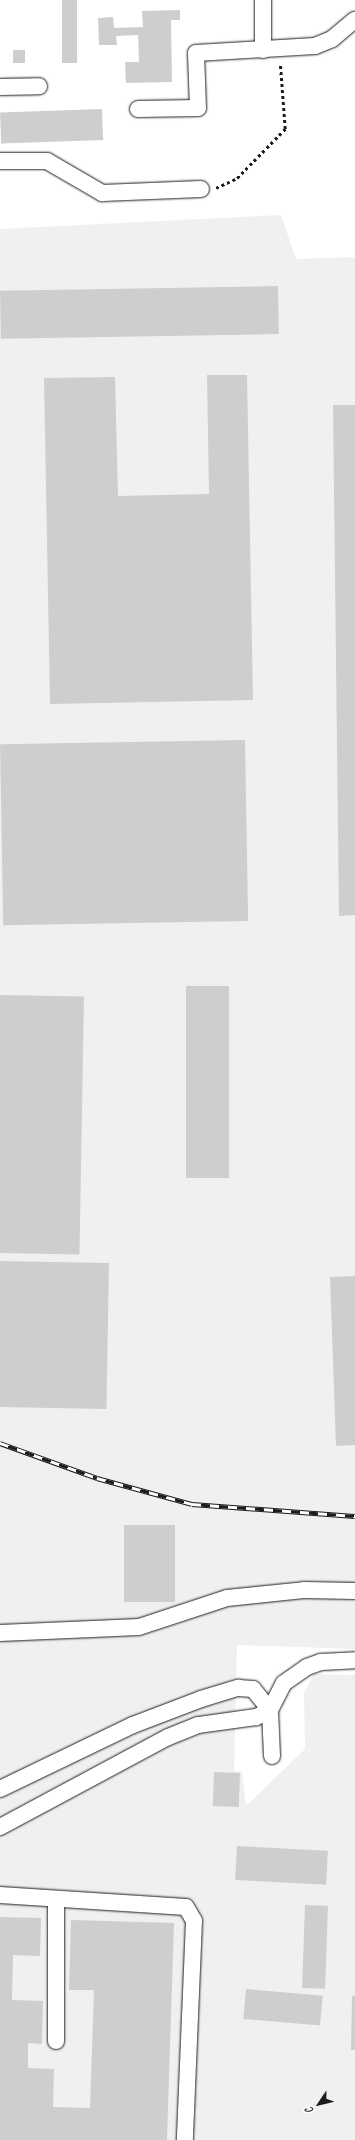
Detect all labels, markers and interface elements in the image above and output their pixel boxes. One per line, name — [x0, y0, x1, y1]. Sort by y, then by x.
north arrow — [299, 2084, 339, 2124]
text: С — [302, 2105, 316, 2117]

